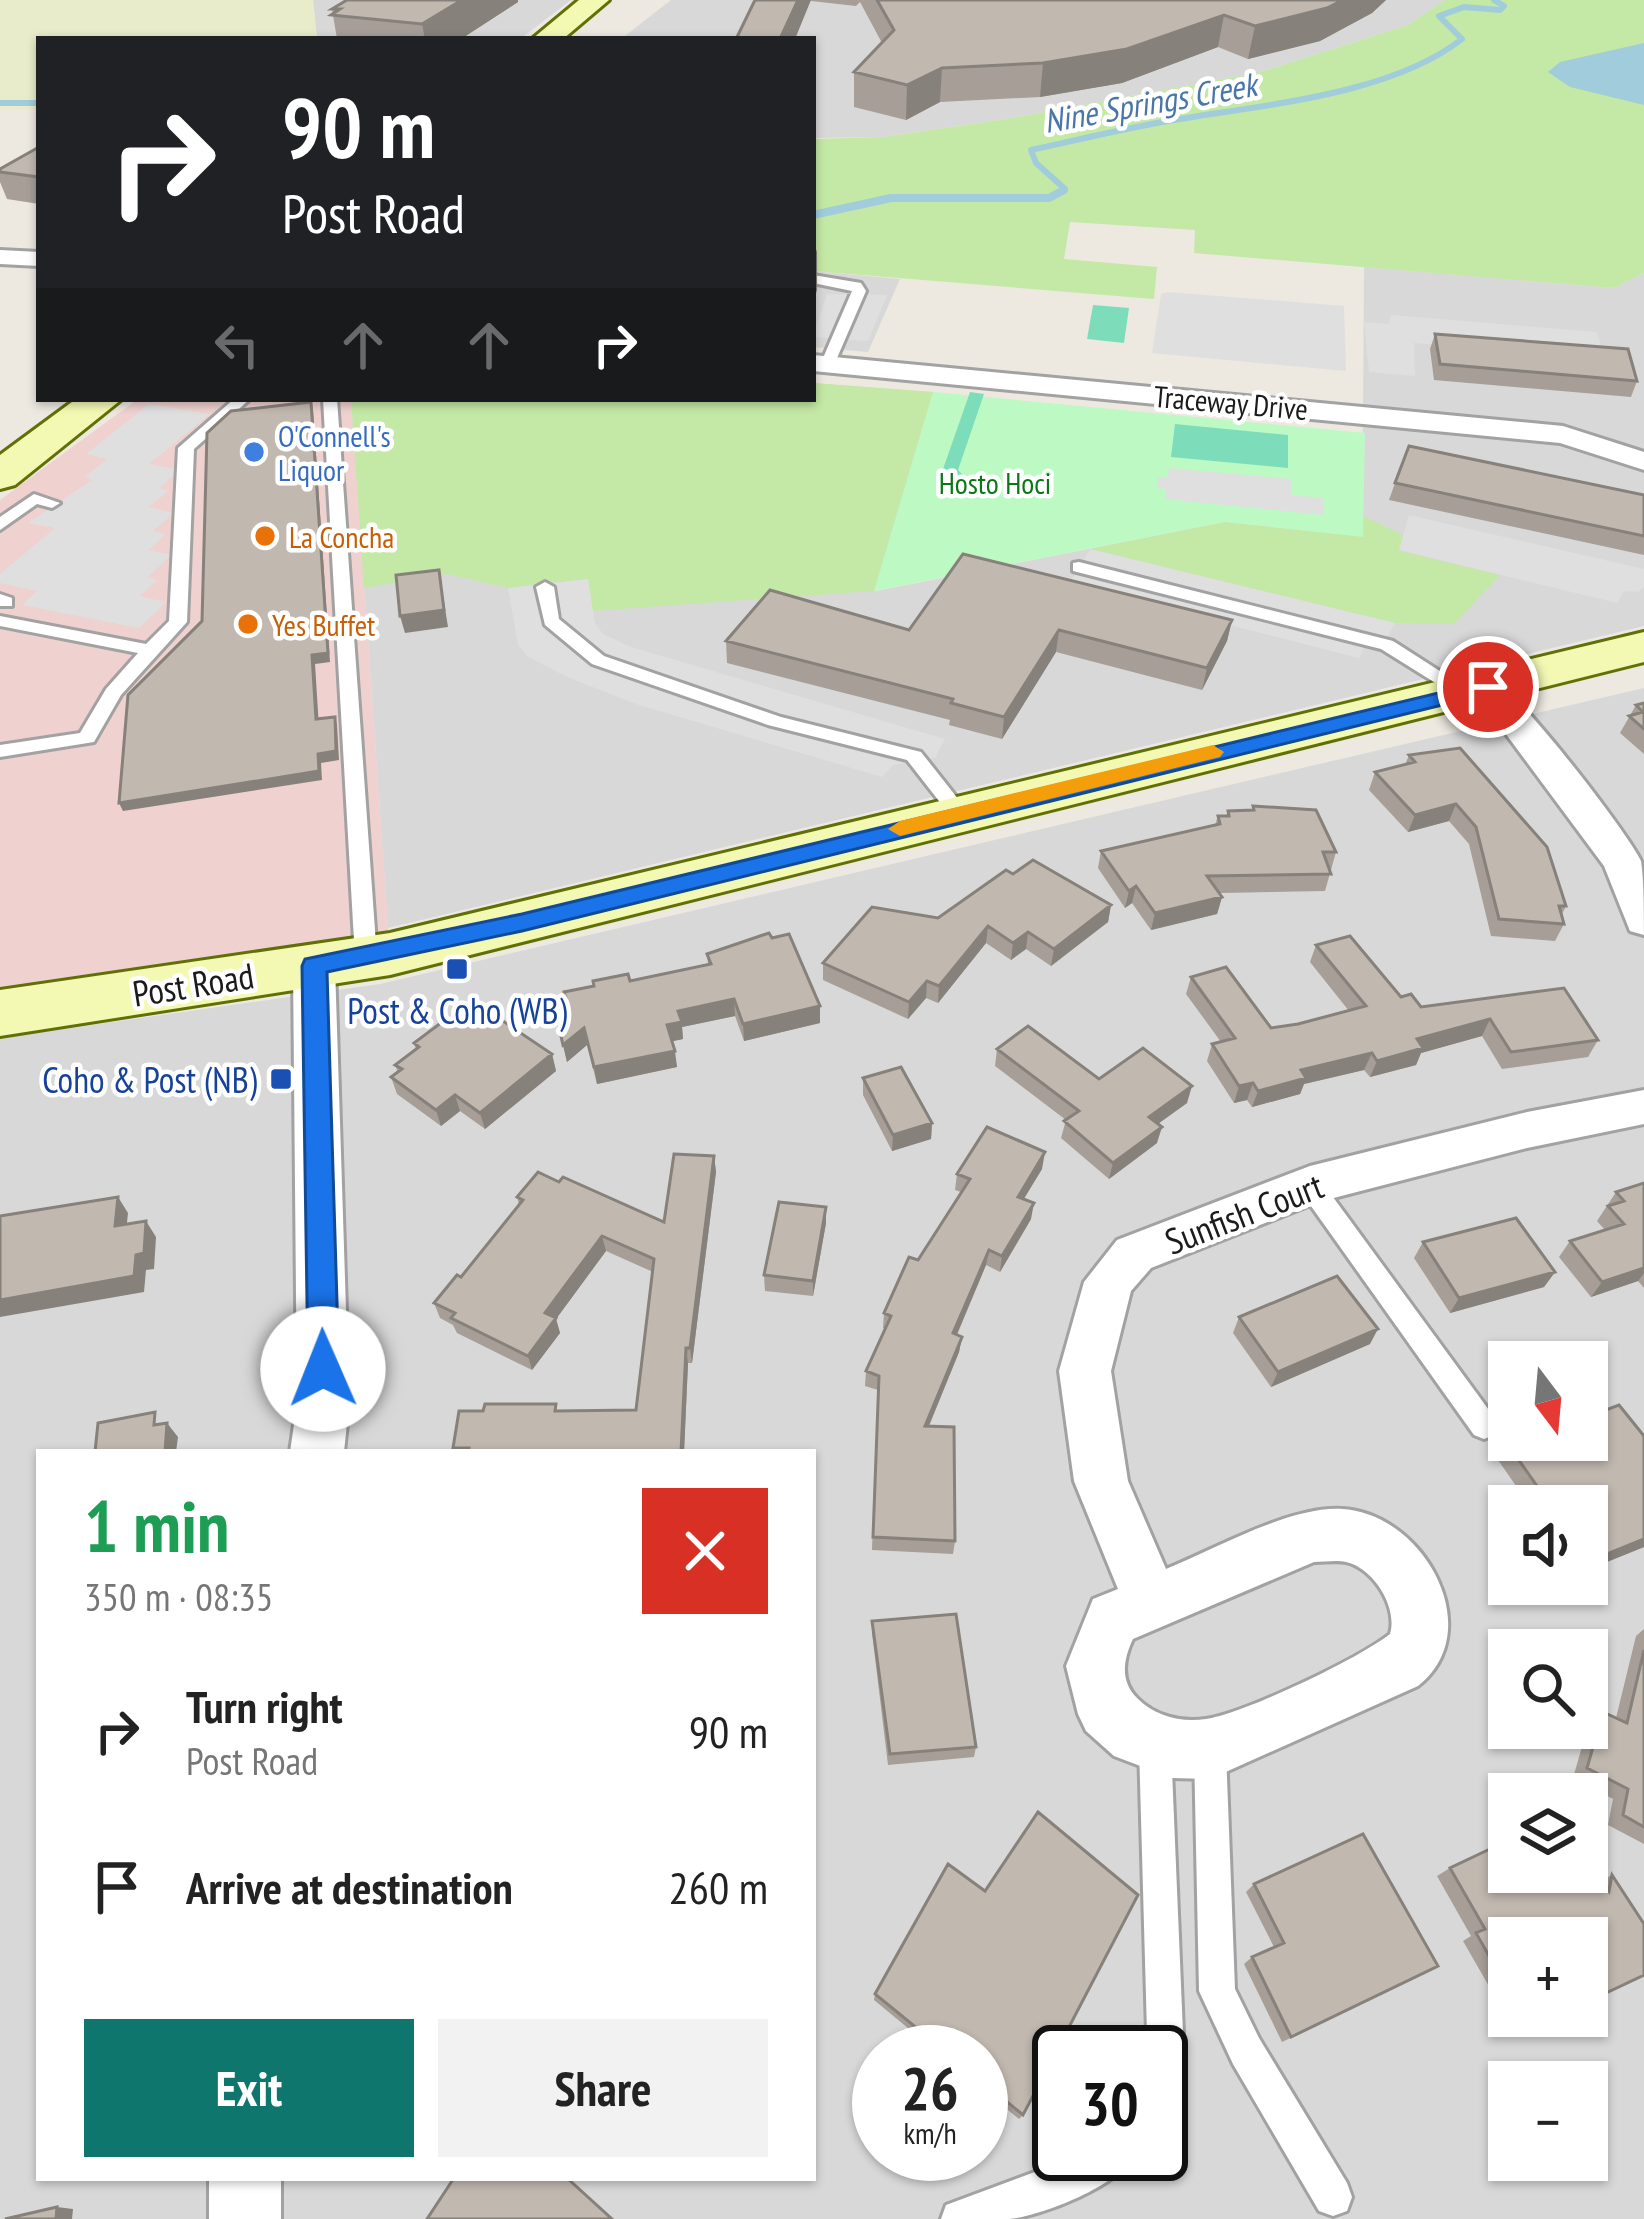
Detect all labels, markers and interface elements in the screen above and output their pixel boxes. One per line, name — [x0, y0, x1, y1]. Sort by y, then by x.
water label: Nine Springs Creek — [1040, 61, 1264, 142]
text: 90 m — [282, 72, 435, 181]
icon: right — [84, 84, 240, 240]
text: Post Road — [282, 178, 465, 248]
icon: left — [204, 312, 270, 378]
icon: ahead — [330, 312, 396, 378]
icon: ahead — [456, 312, 522, 378]
icon: right — [582, 312, 648, 378]
street label: Traceway Drive — [1152, 376, 1310, 428]
place label: O'Connell's Liquor — [278, 416, 391, 489]
marker: O'Connell's Liquor — [241, 439, 267, 465]
park label: Hosto Hoci — [939, 463, 1051, 502]
place label: La Concha — [289, 517, 394, 556]
marker: La Concha — [252, 523, 278, 549]
place label: Yes Buffet — [272, 605, 376, 644]
marker: Yes Buffet — [235, 611, 261, 637]
pin — [1437, 636, 1539, 738]
icon: arrive — [1455, 654, 1521, 720]
street label: Post Road — [129, 951, 257, 1017]
marker: Post & Coho (WB) — [444, 956, 470, 982]
place label: Post & Coho (WB) — [347, 987, 567, 1034]
place label: Coho & Post (NB) — [42, 1056, 258, 1103]
marker: Coho & Post (NB) — [268, 1066, 294, 1092]
street label: Sunfish Court — [1158, 1161, 1330, 1265]
position arrow — [260, 1306, 386, 1432]
north arrow — [1488, 1341, 1608, 1461]
map controls — [1488, 1341, 1608, 2181]
text: 1 min — [84, 1479, 229, 1572]
button: sound — [1488, 1485, 1608, 1605]
button: close — [642, 1488, 768, 1614]
text: 350 m · 08:35 — [84, 1571, 273, 1622]
button: search — [1488, 1629, 1608, 1749]
text: Turn right — [186, 1677, 343, 1735]
icon: right — [84, 1698, 150, 1764]
text: 90 m — [689, 1702, 768, 1760]
text: Post Road — [186, 1735, 318, 1786]
button: layers — [1488, 1773, 1608, 1893]
icon: arrive — [84, 1854, 150, 1920]
text: Arrive at destination — [186, 1858, 513, 1916]
text: 260 m — [668, 1858, 768, 1916]
button: + — [1488, 1917, 1608, 2037]
button: Exit — [84, 2019, 414, 2157]
button: Share — [438, 2019, 768, 2157]
speed limit sign: 30 — [1032, 2025, 1188, 2181]
text: 26 — [901, 2049, 959, 2127]
button: − — [1488, 2061, 1608, 2181]
text: km/h — [903, 2113, 957, 2152]

